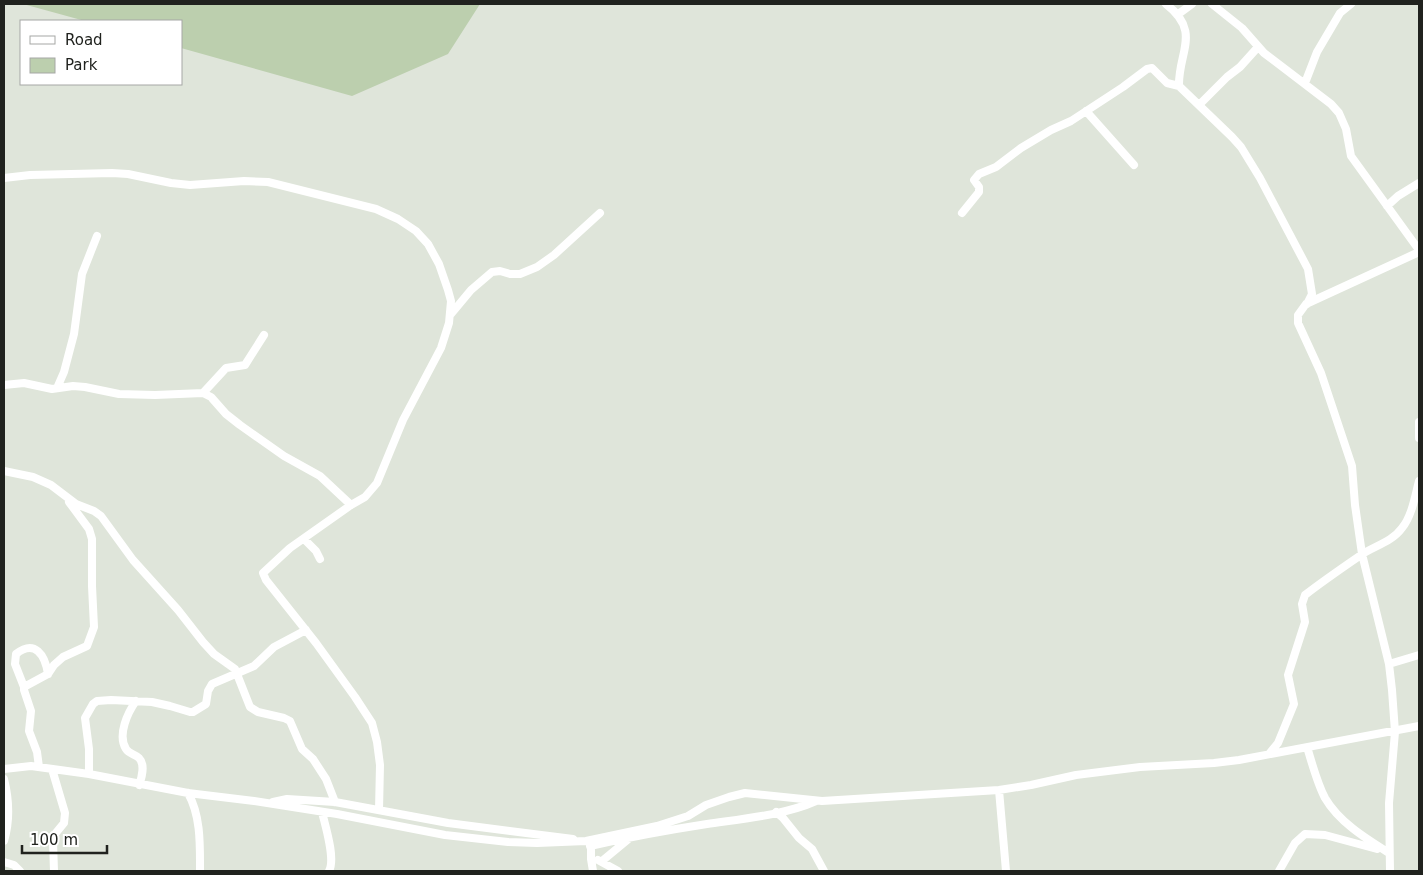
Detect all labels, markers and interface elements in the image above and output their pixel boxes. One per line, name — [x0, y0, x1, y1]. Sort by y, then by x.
legend — [20, 20, 182, 85]
text: Road — [65, 31, 103, 49]
text: Park — [65, 56, 98, 74]
scale bar — [22, 822, 108, 854]
text: 100 m — [30, 831, 78, 849]

